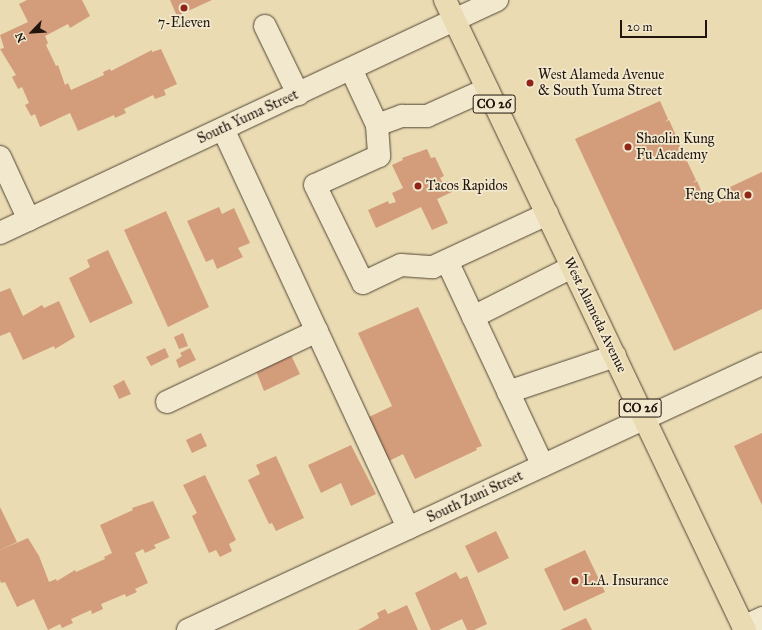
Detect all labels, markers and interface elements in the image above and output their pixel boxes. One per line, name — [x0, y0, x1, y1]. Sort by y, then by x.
marker: 7-Eleven — [179, 3, 189, 13]
north arrow — [12, 12, 52, 52]
scale bar — [622, 12, 709, 38]
place label: 7-Eleven — [158, 15, 210, 31]
text: 20 m — [627, 20, 653, 34]
text: N — [13, 30, 29, 44]
place label: West Alameda Avenue & South Yuma Street — [538, 67, 664, 100]
marker: West Alameda Avenue & South Yuma Street — [525, 78, 535, 88]
street label: South Yuma Street — [195, 86, 301, 148]
road number: CO 26 — [472, 93, 516, 115]
place label: Shaolin Kung Fu Academy — [636, 131, 714, 164]
marker: Shaolin Kung Fu Academy — [623, 142, 633, 152]
place label: Tacos Rapidos — [426, 178, 508, 194]
marker: Tacos Rapidos — [413, 181, 423, 191]
place label: Feng Cha — [685, 187, 740, 203]
marker: Feng Cha — [743, 190, 753, 200]
street label: West Alameda Avenue — [560, 255, 630, 375]
road number: CO 26 — [618, 397, 662, 419]
street label: South Zuni Street — [424, 467, 526, 527]
place label: L.A. Insurance — [583, 573, 669, 589]
marker: L.A. Insurance — [570, 576, 580, 586]

